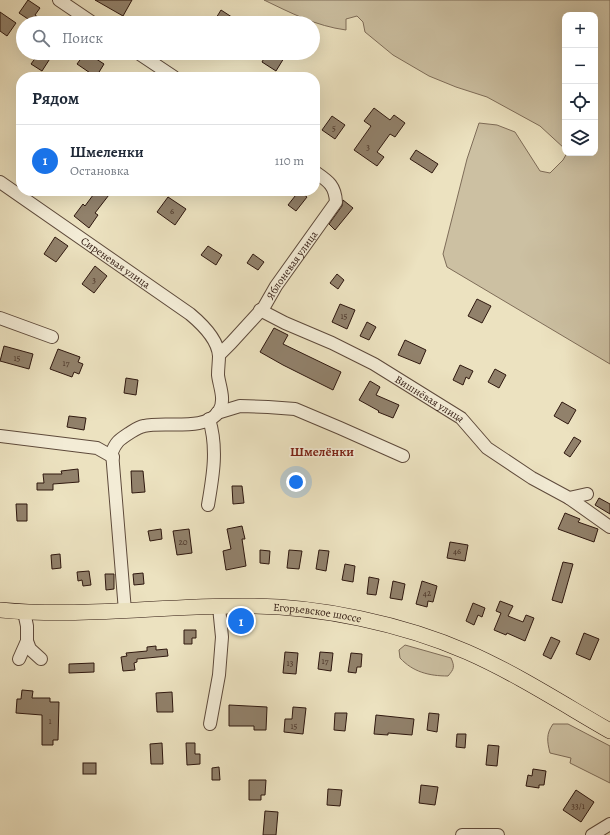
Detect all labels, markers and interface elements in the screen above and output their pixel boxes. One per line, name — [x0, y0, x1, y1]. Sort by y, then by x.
map controls — [562, 12, 598, 156]
button: + — [562, 12, 598, 48]
search box — [16, 16, 320, 60]
icon: search — [30, 27, 52, 49]
text: Поиск — [62, 28, 103, 48]
button: − — [562, 48, 598, 84]
button: locate — [562, 84, 598, 120]
text: Рядом — [32, 87, 79, 110]
button: layers — [562, 120, 598, 156]
house number: 5 — [332, 122, 336, 134]
house number: 3 — [366, 141, 370, 153]
text: Шмеленки — [70, 142, 144, 162]
text: 1 — [43, 152, 47, 169]
text: 110 m — [275, 152, 304, 169]
text: Остановка — [70, 162, 129, 179]
house number: 6 — [170, 205, 174, 217]
street label: Яблоневая улица — [263, 227, 322, 303]
street label: Сиреневая улица — [78, 233, 154, 293]
house number: 3 — [92, 274, 96, 286]
house number: 15 — [341, 310, 348, 322]
house number: 15 — [14, 352, 21, 364]
house number: 17 — [63, 357, 70, 369]
street label: Вишнёвая улица — [392, 372, 469, 426]
district label: Шмелёнки — [290, 443, 354, 460]
your location — [286, 472, 306, 492]
house number: 20 — [178, 536, 188, 548]
house number: 46 — [453, 545, 461, 557]
house number: 42 — [423, 587, 432, 599]
street label: Егорьевское шоссе — [273, 600, 363, 627]
pin: 1 — [228, 606, 254, 636]
house number: 17 — [322, 655, 329, 667]
house number: 13 — [287, 657, 294, 669]
house number: 1 — [48, 715, 52, 727]
house number: 15 — [291, 720, 298, 732]
house number: 33/1 — [571, 800, 585, 812]

